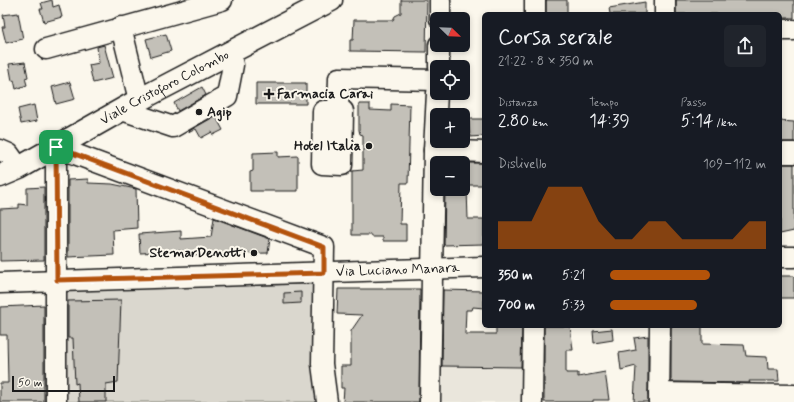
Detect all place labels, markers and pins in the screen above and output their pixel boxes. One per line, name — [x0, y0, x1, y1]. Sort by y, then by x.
place label: Farmacia Carai — [277, 85, 373, 103]
marker: Farmacia Carai — [264, 89, 274, 99]
place label: Agip — [207, 103, 232, 122]
marker: Agip — [194, 107, 204, 117]
pin — [39, 130, 73, 164]
place label: Hotel Italia — [294, 137, 361, 155]
marker: Hotel Italia — [364, 141, 374, 151]
place label: StemarDenotti — [149, 244, 246, 262]
marker: StemarDenotti — [249, 248, 259, 258]

